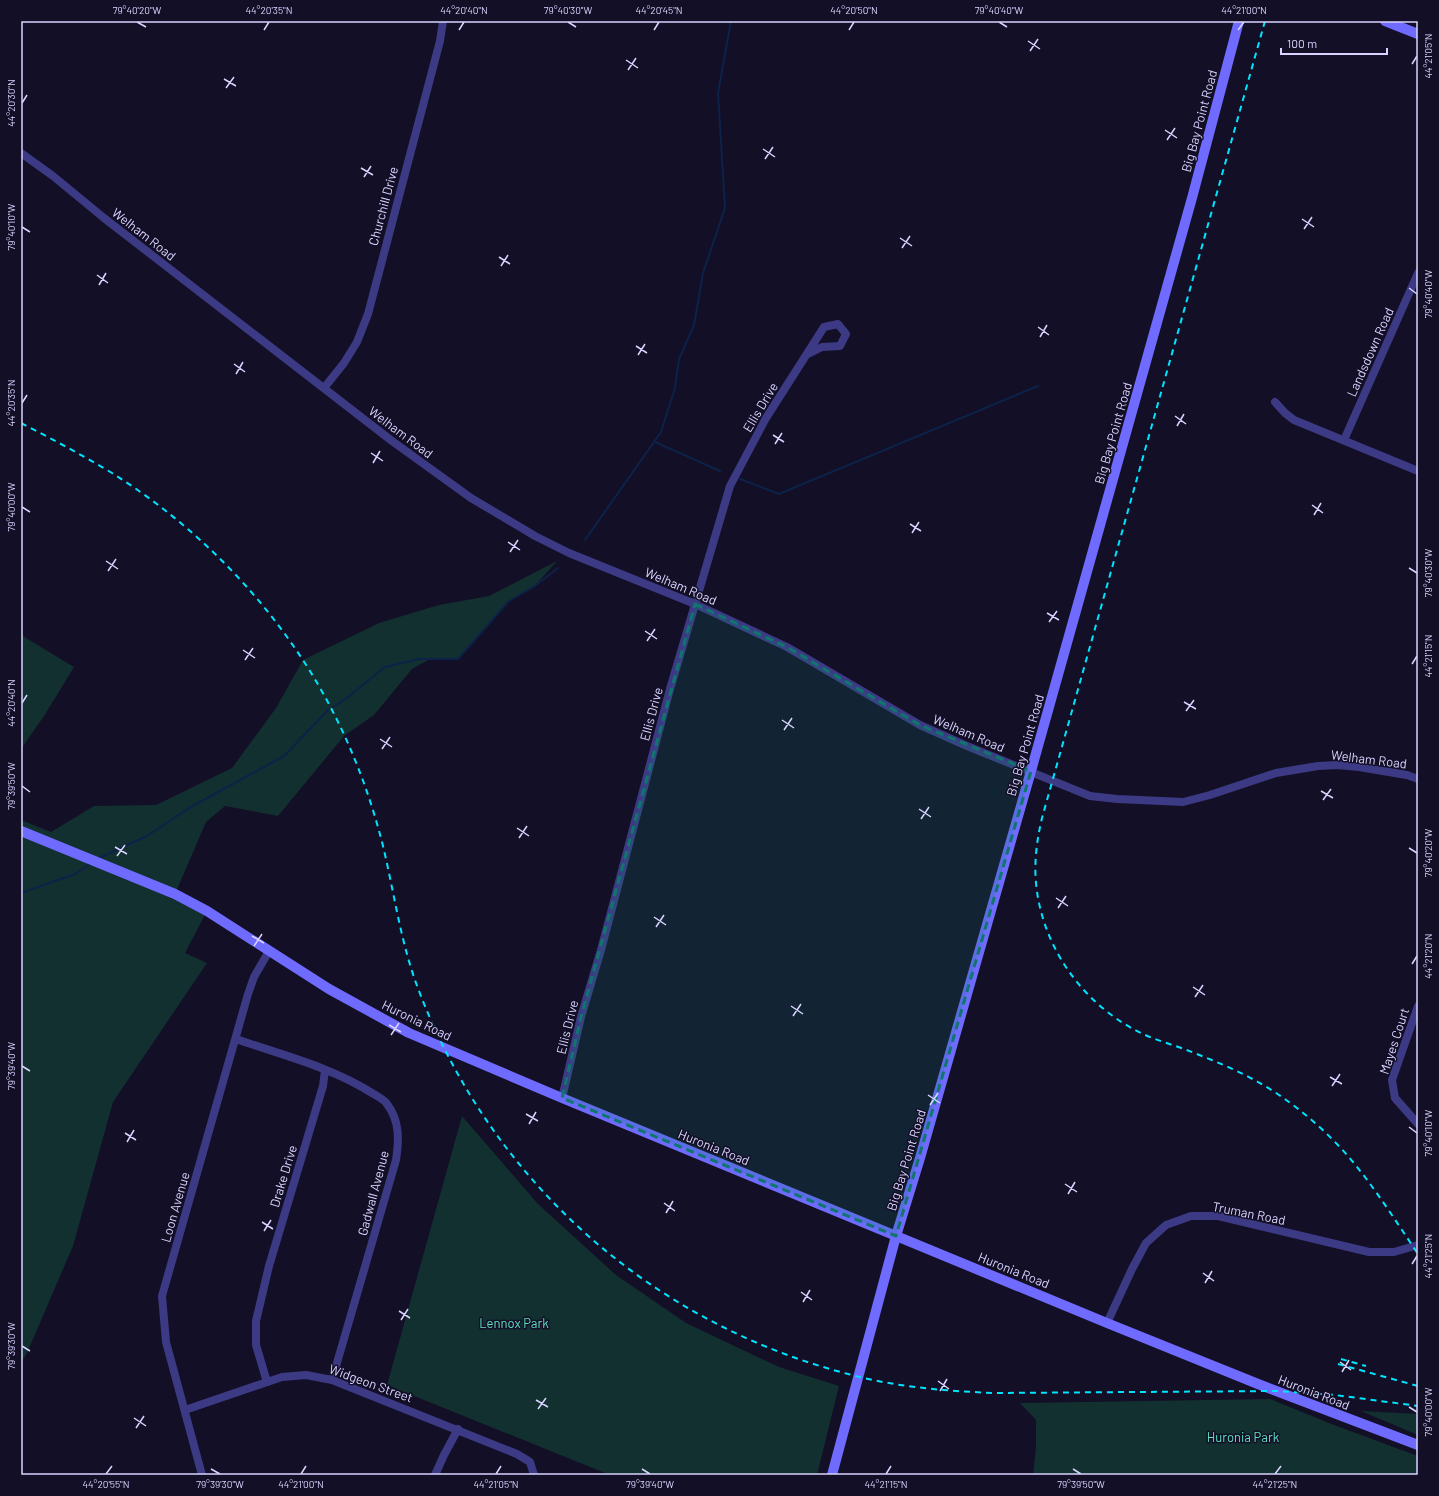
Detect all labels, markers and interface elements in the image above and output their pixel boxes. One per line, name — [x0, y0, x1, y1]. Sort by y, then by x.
text: 79°40'20"W — [113, 4, 162, 16]
text: 44°20'35"N — [246, 4, 292, 16]
text: 44°20'40"N — [440, 4, 488, 16]
text: 79°40'30"W — [544, 4, 592, 16]
text: 44°20'45"N — [635, 4, 683, 16]
text: 44°20'50"N — [830, 4, 878, 16]
text: 79°40'40"W — [975, 4, 1024, 16]
text: 44°21'00"N — [1221, 4, 1267, 16]
scale bar — [1281, 30, 1387, 56]
text: 44°21'05"N — [1422, 33, 1434, 79]
text: 100 m — [1287, 36, 1317, 50]
street label: Big Bay Point Road — [1178, 68, 1220, 174]
text: 44°20'30"N — [5, 79, 17, 127]
street label: Churchill Drive — [365, 165, 401, 247]
text: 79°40'10"W — [5, 203, 17, 250]
street label: Welham Road — [109, 204, 179, 264]
text: 79°40'40"W — [1422, 269, 1434, 318]
street label: Landsdown Road — [1343, 305, 1397, 399]
street label: Ellis Drive — [739, 379, 781, 435]
text: 44°20'35"N — [5, 380, 17, 426]
street label: Big Bay Point Road — [1091, 380, 1135, 486]
street label: Welham Road — [366, 403, 436, 461]
text: 79°40'00"W — [5, 482, 17, 531]
text: 79°40'30"W — [1422, 549, 1434, 597]
street label: Welham Road — [643, 564, 719, 608]
text: 44°21'15"N — [1422, 635, 1434, 677]
text: 44°20'40"N — [5, 679, 17, 727]
street label: Ellis Drive — [636, 685, 666, 743]
street label: Big Bay Point Road — [1003, 692, 1047, 798]
street label: Welham Road — [931, 711, 1007, 755]
street label: Welham Road — [1330, 746, 1408, 772]
text: 79°39'50"W — [5, 762, 17, 810]
text: 79°40'20"W — [1422, 828, 1434, 877]
text: 44°21'20"N — [1422, 933, 1434, 979]
street label: Huronia Road — [380, 996, 454, 1044]
street label: Ellis Drive — [553, 998, 581, 1056]
street label: Mayes Court — [1376, 1006, 1412, 1076]
text: 79°39'40"W — [5, 1042, 17, 1090]
street label: Big Bay Point Road — [883, 1107, 929, 1213]
text: 79°40'10"W — [1422, 1109, 1434, 1156]
street label: Huronia Road — [676, 1125, 752, 1169]
street label: Drake Drive — [266, 1143, 300, 1209]
street label: Gadwall Avenue — [354, 1149, 392, 1237]
street label: Loon Avenue — [157, 1170, 193, 1244]
street label: Truman Road — [1211, 1198, 1287, 1228]
text: 44°21'25"N — [1422, 1234, 1434, 1278]
street label: Huronia Road — [976, 1248, 1052, 1292]
park label: Lennox Park — [479, 1315, 549, 1331]
text: 79°39'30"W — [5, 1322, 17, 1370]
street label: Widgeon Street — [327, 1360, 415, 1406]
street label: Huronia Road — [1276, 1371, 1352, 1413]
text: 79°40'00"W — [1422, 1387, 1434, 1436]
park label: Huronia Park — [1207, 1429, 1280, 1445]
text: 44°20'55"N — [83, 1478, 129, 1490]
text: 79°39'30"W — [196, 1478, 244, 1490]
text: 44°21'00"N — [278, 1478, 324, 1490]
text: 44°21'05"N — [473, 1478, 519, 1490]
text: 79°39'40"W — [626, 1478, 674, 1490]
text: 44°21'15"N — [865, 1478, 907, 1490]
text: 79°39'50"W — [1057, 1478, 1105, 1490]
text: 44°21'25"N — [1253, 1478, 1297, 1490]

